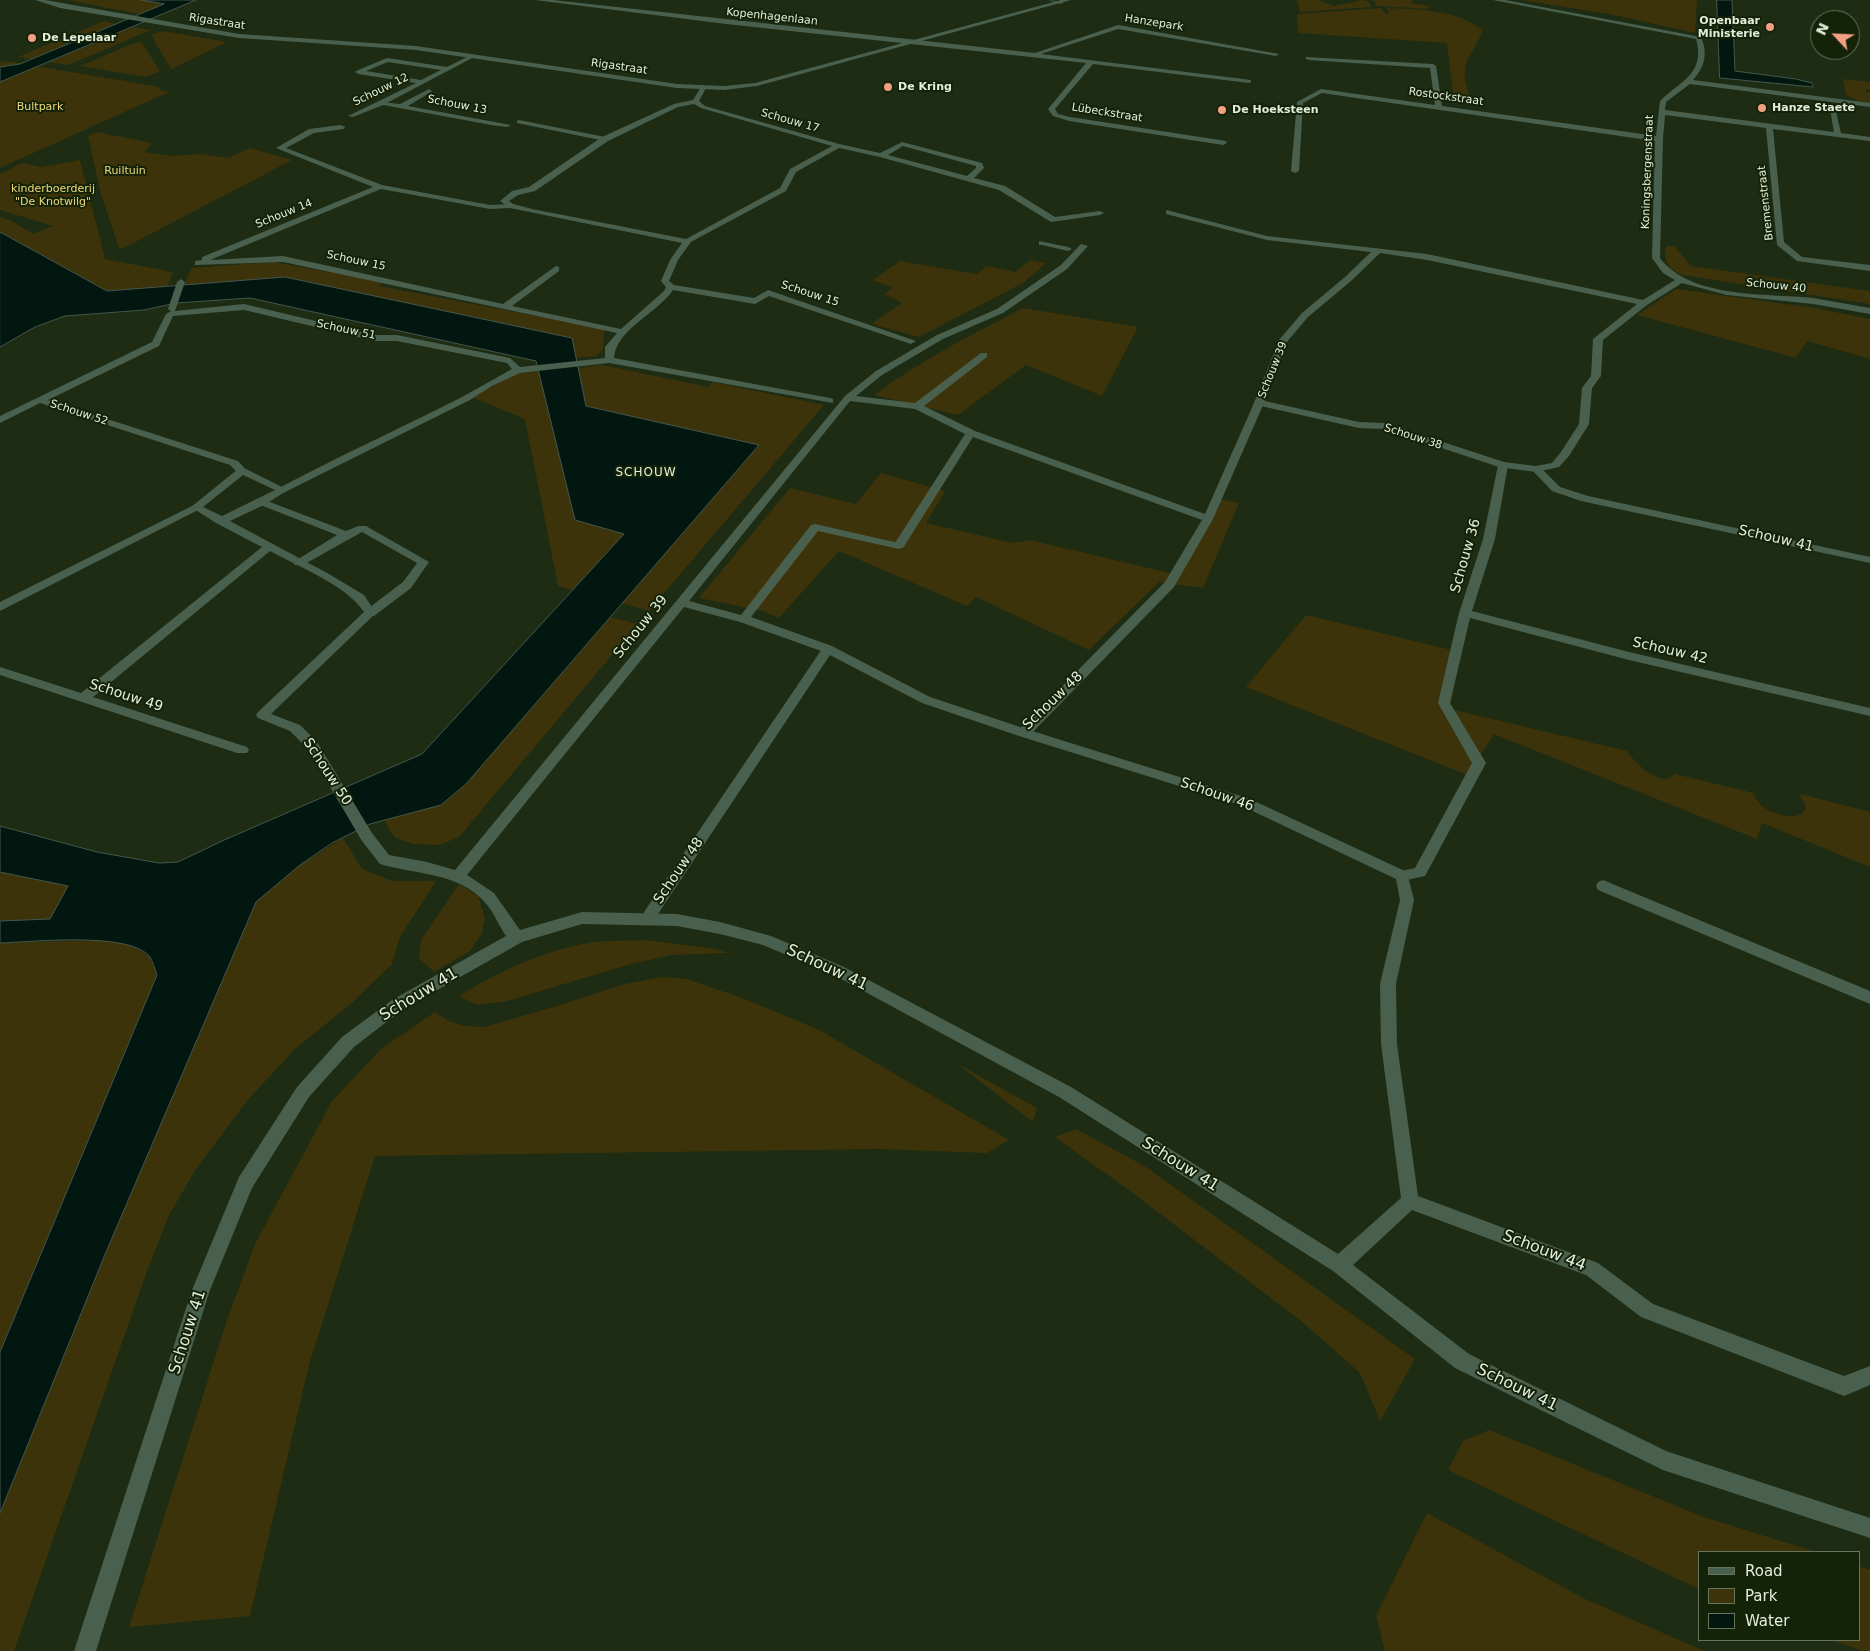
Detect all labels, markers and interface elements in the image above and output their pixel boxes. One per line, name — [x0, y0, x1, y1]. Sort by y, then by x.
street label: Kopenhagenlaan — [726, 6, 818, 28]
north arrow — [1810, 10, 1860, 60]
street label: Rigastraat — [188, 11, 246, 33]
street label: Hanzepark — [1124, 12, 1184, 34]
place label: Openbaar Ministerie — [1698, 14, 1760, 40]
text: N — [1813, 20, 1832, 38]
marker: Openbaar Ministerie — [1764, 21, 1776, 33]
place label: De Lepelaar — [42, 31, 116, 45]
marker: De Lepelaar — [26, 32, 38, 44]
street label: Rigastraat — [590, 57, 648, 77]
street label: Schouw 12 — [351, 71, 411, 109]
place label: De Kring — [898, 80, 952, 94]
marker: De Kring — [882, 81, 894, 93]
street label: Rostockstraat — [1408, 85, 1484, 109]
street label: Schouw 13 — [426, 93, 488, 117]
park label: Bultpark — [17, 100, 63, 114]
street label: Lübeckstraat — [1071, 101, 1143, 125]
place label: Hanze Staete — [1772, 101, 1855, 115]
marker: Hanze Staete — [1756, 102, 1768, 114]
place label: De Hoeksteen — [1232, 103, 1319, 117]
marker: De Hoeksteen — [1216, 104, 1228, 116]
street label: Schouw 17 — [759, 106, 821, 136]
street label: Koningsbergenstraat — [1639, 115, 1657, 229]
park label: Ruiltuin — [104, 164, 146, 178]
street label: Bremenstraat — [1755, 165, 1777, 241]
park label: kinderboerderij "De Knotwilg" — [11, 182, 95, 208]
street label: Schouw 14 — [254, 197, 314, 231]
street label: Schouw 15 — [325, 248, 387, 274]
street label: Schouw 40 — [1745, 276, 1807, 296]
street label: Schouw 15 — [779, 278, 841, 310]
street label: Schouw 51 — [315, 317, 377, 343]
street label: Schouw 39 — [1256, 340, 1290, 400]
street label: Schouw 52 — [48, 397, 110, 429]
street label: Schouw 38 — [1382, 421, 1444, 453]
district label: SCHOUW — [615, 466, 677, 480]
street label: Schouw 36 — [1447, 517, 1485, 595]
street label: Schouw 41 — [1737, 522, 1815, 556]
street label: Schouw 39 — [610, 592, 672, 662]
street label: Schouw 42 — [1631, 634, 1709, 668]
street label: Schouw 48 — [1020, 668, 1086, 734]
street label: Schouw 49 — [87, 676, 165, 716]
street label: Schouw 50 — [299, 735, 355, 809]
street label: Schouw 46 — [1178, 775, 1256, 815]
street label: Schouw 48 — [651, 835, 707, 907]
street label: Schouw 41 — [783, 941, 871, 995]
street label: Schouw 41 — [377, 964, 461, 1026]
street label: Schouw 41 — [1138, 1134, 1222, 1196]
street label: Schouw 44 — [1500, 1226, 1588, 1276]
street label: Schouw 41 — [165, 1287, 211, 1377]
street label: Schouw 41 — [1473, 1360, 1561, 1416]
legend — [1698, 1551, 1860, 1641]
text: Road — [1745, 1562, 1783, 1580]
text: Park — [1745, 1587, 1777, 1605]
text: Water — [1745, 1612, 1789, 1630]

